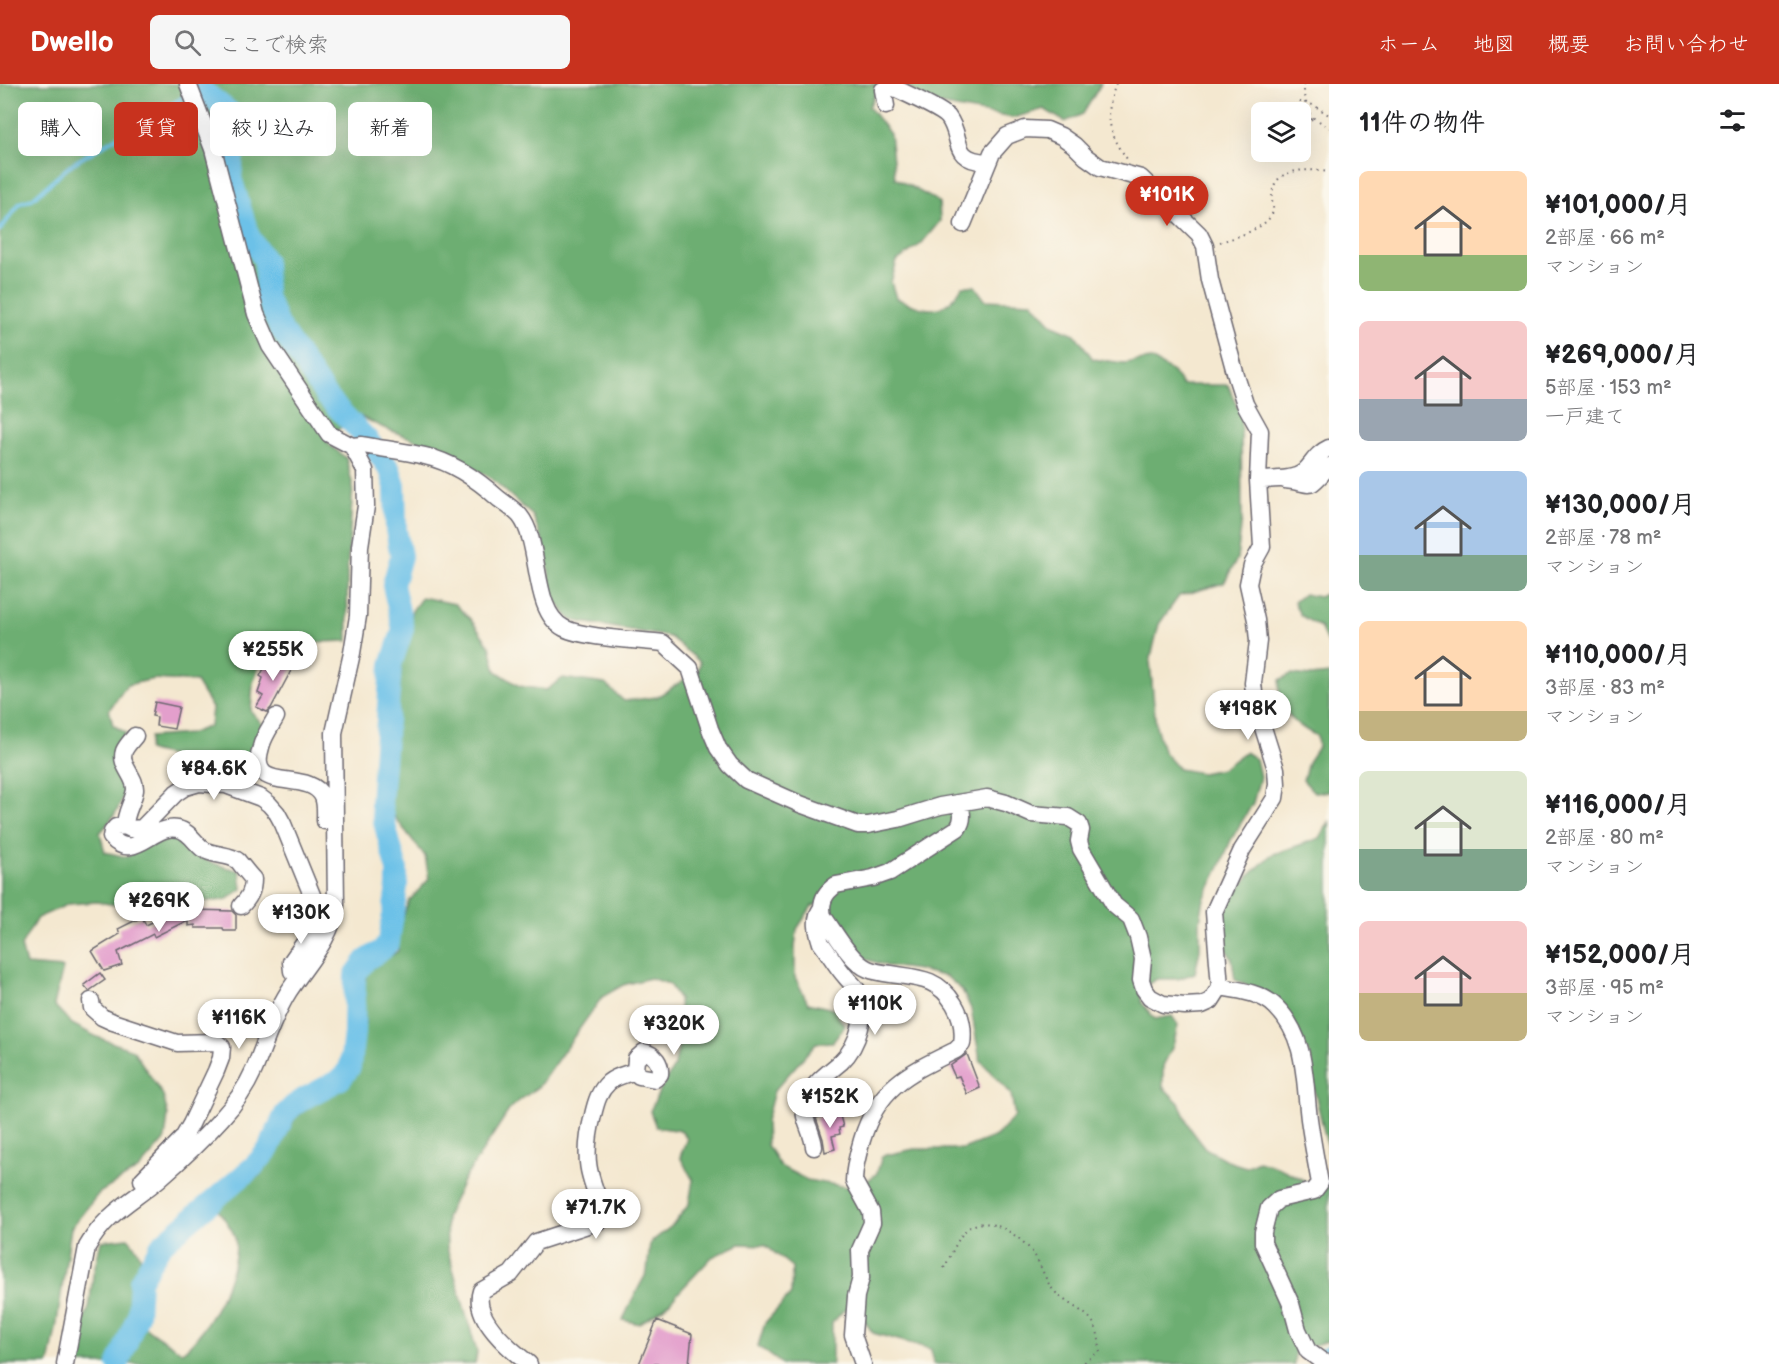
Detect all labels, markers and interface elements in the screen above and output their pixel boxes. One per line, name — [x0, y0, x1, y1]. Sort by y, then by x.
search box — [150, 15, 570, 69]
text: Dwello — [30, 26, 114, 59]
icon: search — [171, 26, 204, 59]
text: ここで検索 — [219, 32, 329, 59]
text: ホーム — [1378, 32, 1440, 57]
text: 地図 — [1473, 32, 1515, 57]
text: 概要 — [1548, 32, 1590, 57]
text: お問い合わせ — [1623, 32, 1749, 57]
chip: 購入 — [18, 102, 102, 156]
chip: 賃貸 — [114, 102, 198, 156]
chip: 絞り込み — [210, 102, 336, 156]
chip: 新着 — [348, 102, 432, 156]
map controls — [1251, 102, 1311, 162]
button: layers — [1251, 102, 1311, 162]
icon: filters — [1716, 104, 1749, 137]
text: 11件の物件 — [1359, 108, 1485, 139]
pin: ¥101K — [1125, 176, 1209, 227]
text: ¥101K — [1139, 183, 1195, 207]
text: ¥101,000/月 — [1545, 190, 1692, 221]
icon: home — [1407, 195, 1479, 267]
text: 2部屋 · 66 m² — [1545, 226, 1665, 250]
text: マンション — [1545, 255, 1644, 279]
text: ¥269,000/月 — [1545, 340, 1700, 371]
icon: home — [1407, 345, 1479, 417]
text: 5部屋 · 153 m² — [1545, 376, 1672, 400]
text: 一戸建て — [1545, 405, 1625, 429]
text: ¥130,000/月 — [1545, 490, 1696, 521]
icon: home — [1407, 495, 1479, 567]
text: 2部屋 · 78 m² — [1545, 526, 1661, 550]
text: マンション — [1545, 555, 1644, 579]
pin: ¥255K — [231, 631, 315, 682]
text: ¥255K — [243, 638, 303, 662]
text: ¥110,000/月 — [1545, 640, 1692, 671]
icon: home — [1407, 645, 1479, 717]
text: 3部屋 · 83 m² — [1545, 676, 1665, 700]
pin: ¥198K — [1206, 690, 1290, 741]
text: ¥198K — [1219, 697, 1277, 721]
text: マンション — [1545, 705, 1644, 729]
pin: ¥84.6K — [165, 750, 263, 801]
text: ¥84.6K — [181, 757, 247, 781]
text: ¥116,000/月 — [1545, 790, 1691, 821]
icon: home — [1407, 795, 1479, 867]
text: 2部屋 · 80 m² — [1545, 826, 1664, 850]
text: マンション — [1545, 855, 1644, 879]
pin: ¥269K — [117, 882, 201, 933]
text: ¥269K — [128, 889, 190, 913]
pin: ¥130K — [259, 894, 343, 945]
text: ¥130K — [272, 901, 330, 925]
text: ¥152,000/月 — [1545, 940, 1695, 971]
icon: home — [1407, 945, 1479, 1017]
text: 3部屋 · 95 m² — [1545, 976, 1664, 1000]
pin: ¥110K — [833, 985, 917, 1036]
text: ¥110K — [847, 992, 903, 1016]
pin: ¥116K — [197, 999, 281, 1050]
pin: ¥320K — [632, 1005, 716, 1056]
text: マンション — [1545, 1005, 1644, 1029]
text: ¥116K — [212, 1006, 266, 1030]
text: ¥320K — [643, 1012, 705, 1036]
pin: ¥152K — [788, 1078, 872, 1129]
text: ¥152K — [801, 1085, 859, 1109]
pin: ¥71.7K — [547, 1189, 645, 1240]
text: ¥71.7K — [566, 1196, 626, 1220]

